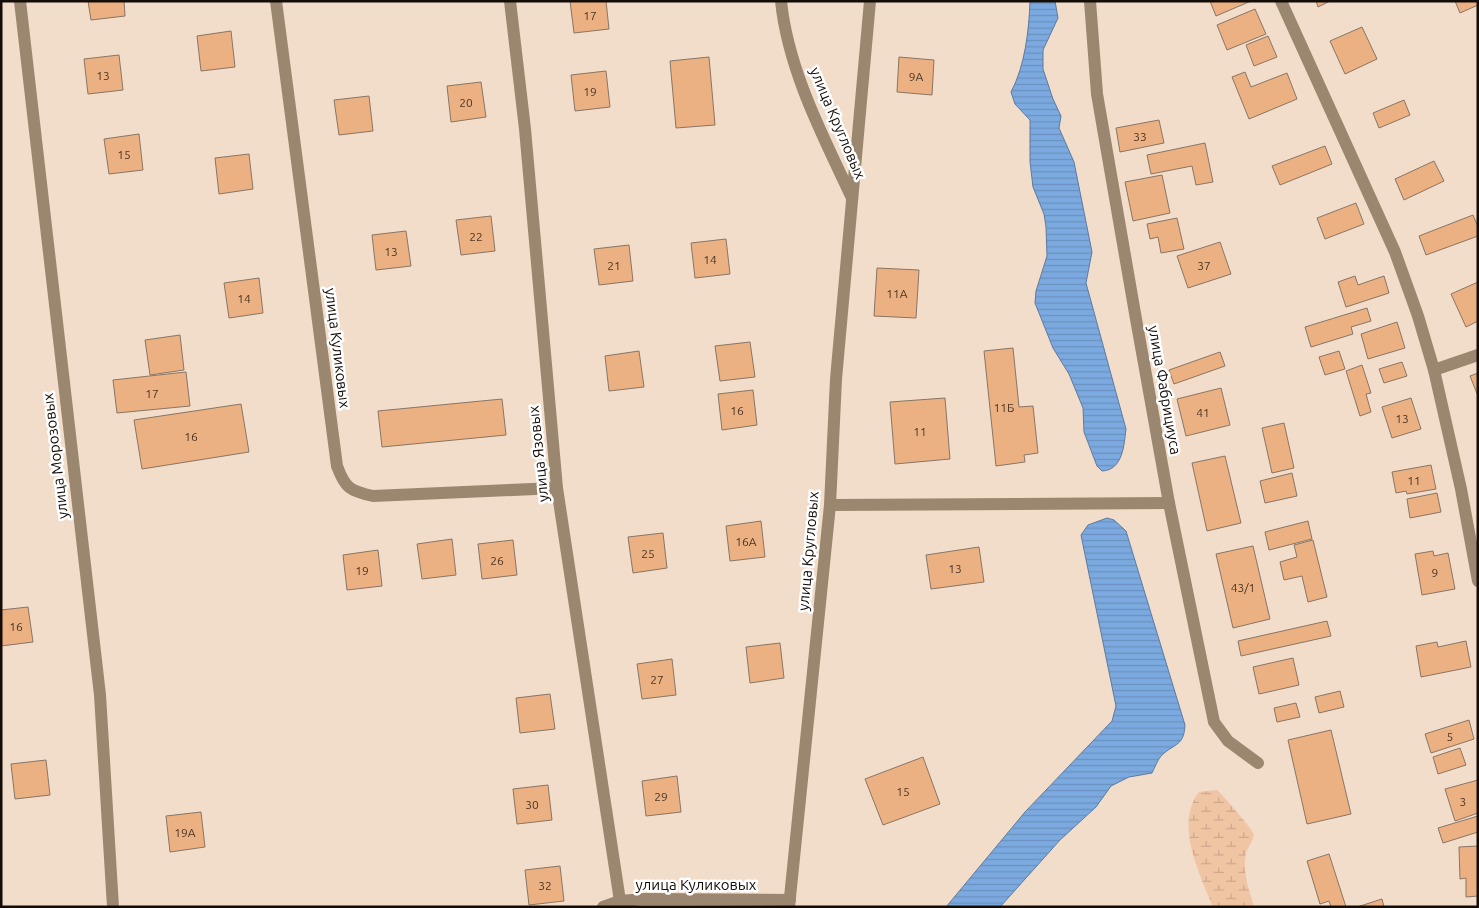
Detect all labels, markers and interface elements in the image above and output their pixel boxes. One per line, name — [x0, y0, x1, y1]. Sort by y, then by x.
house number: 17 — [583, 9, 597, 22]
street label: улица Кругловых — [807, 65, 869, 182]
house number: 13 — [96, 69, 110, 82]
house number: 9А — [909, 70, 923, 83]
house number: 19 — [583, 85, 597, 98]
house number: 20 — [459, 96, 473, 109]
house number: 33 — [1133, 130, 1147, 143]
house number: 15 — [117, 148, 131, 161]
house number: 22 — [469, 230, 483, 243]
house number: 13 — [384, 245, 398, 258]
house number: 14 — [703, 253, 717, 266]
house number: 21 — [607, 259, 621, 272]
house number: 37 — [1197, 259, 1211, 272]
street label: улица Куликовых — [322, 287, 354, 409]
house number: 11А — [886, 287, 908, 300]
house number: 14 — [237, 292, 251, 305]
street label: улица Фабрициуса — [1145, 324, 1185, 456]
house number: 17 — [145, 387, 159, 400]
street label: улица Морозовых — [39, 392, 71, 520]
house number: 11Б — [994, 401, 1014, 414]
house number: 16 — [730, 404, 744, 417]
street label: улица Язовых — [524, 405, 552, 503]
house number: 41 — [1196, 406, 1210, 419]
house number: 13 — [1395, 412, 1409, 425]
house number: 11 — [913, 425, 927, 438]
house number: 16 — [184, 430, 198, 443]
house number: 11 — [1407, 474, 1421, 487]
street label: улица Кругловых — [794, 490, 822, 611]
house number: 16А — [735, 535, 757, 548]
house number: 25 — [641, 547, 655, 560]
house number: 26 — [490, 554, 504, 567]
house number: 13 — [948, 562, 962, 575]
house number: 19 — [355, 564, 369, 577]
house number: 9 — [1432, 566, 1438, 579]
house number: 43/1 — [1231, 581, 1255, 594]
house number: 16 — [9, 620, 23, 633]
house number: 27 — [650, 673, 664, 686]
house number: 5 — [1447, 730, 1453, 743]
house number: 15 — [896, 785, 910, 798]
house number: 29 — [654, 790, 668, 803]
house number: 3 — [1460, 795, 1466, 808]
house number: 30 — [525, 798, 539, 811]
house number: 19А — [174, 826, 196, 839]
street label: улица Куликовых — [636, 876, 757, 893]
house number: 32 — [538, 879, 552, 892]

